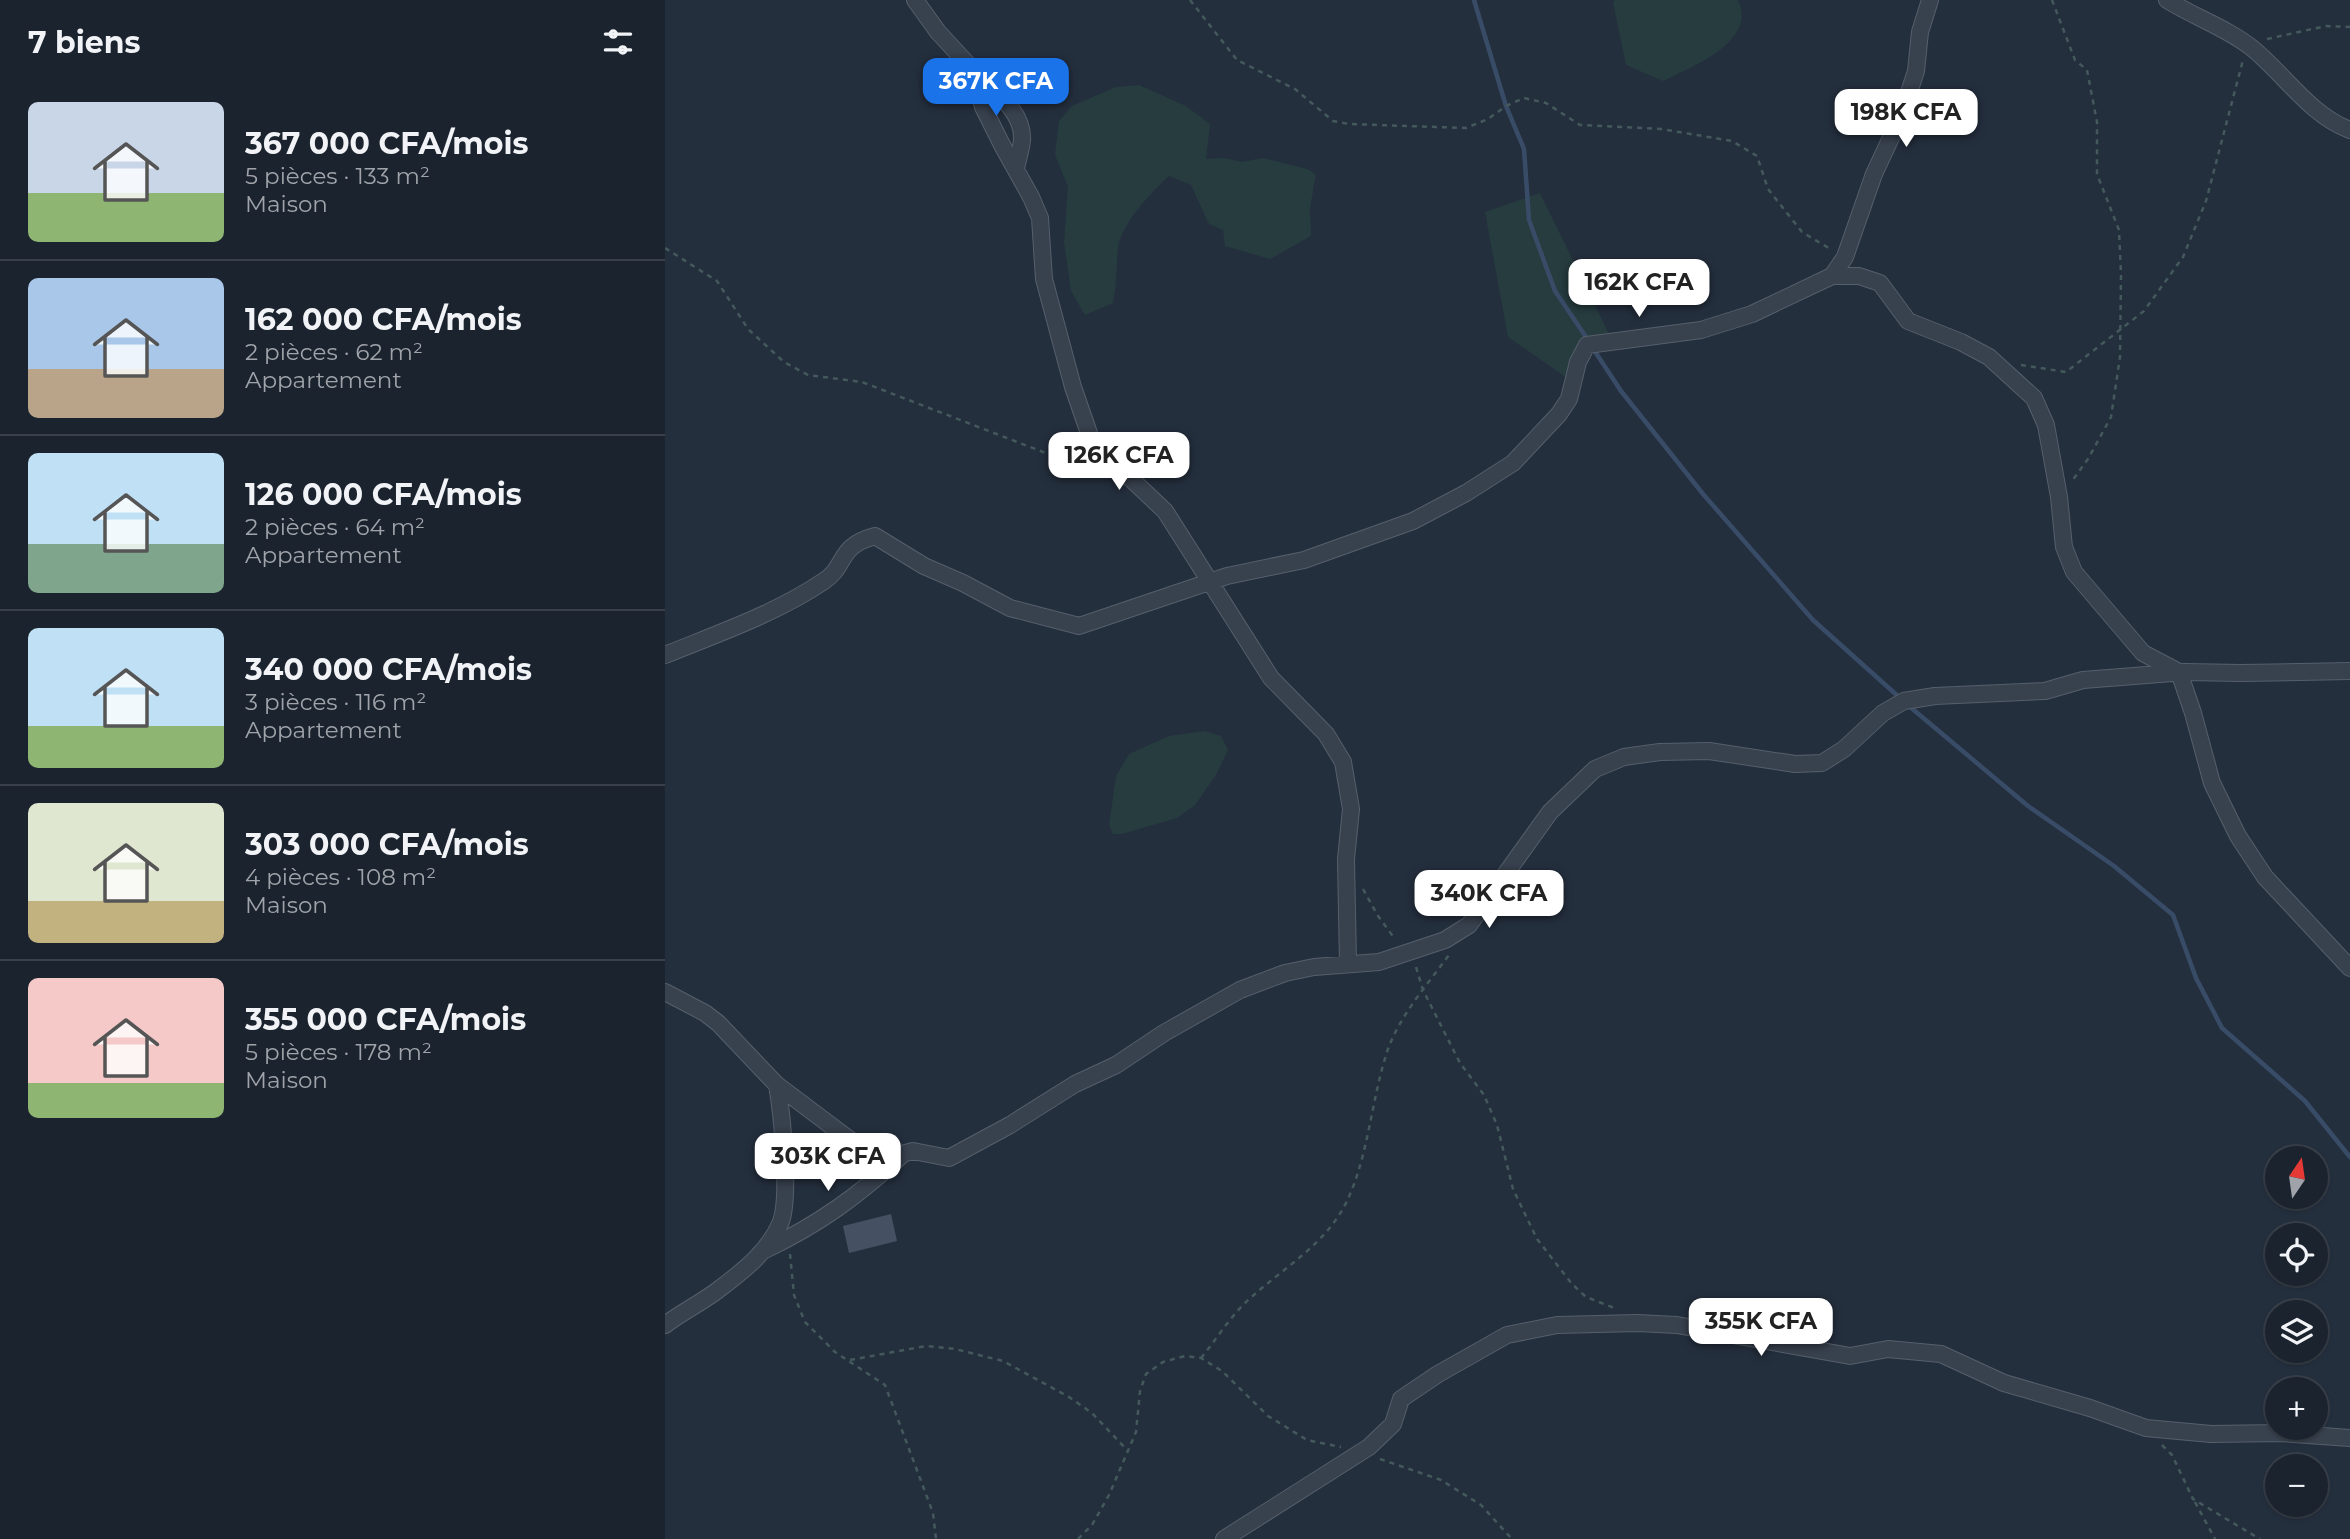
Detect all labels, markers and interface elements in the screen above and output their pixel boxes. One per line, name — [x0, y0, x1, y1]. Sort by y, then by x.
icon: filters — [599, 23, 637, 61]
text: 7 biens — [28, 24, 140, 61]
pin: 367K CFA — [924, 58, 1068, 118]
text: 367K CFA — [939, 67, 1053, 95]
pin: 198K CFA — [1834, 90, 1978, 149]
text: 198K CFA — [1851, 98, 1961, 126]
text: 367 000 CFA/mois — [245, 125, 528, 162]
icon: home — [84, 130, 168, 214]
text: 5 pièces · 133 m² — [245, 162, 430, 190]
text: Maison — [245, 190, 328, 218]
pin: 162K CFA — [1567, 260, 1711, 319]
text: 162K CFA — [1584, 268, 1694, 296]
text: 162 000 CFA/mois — [245, 301, 522, 338]
icon: home — [84, 306, 168, 390]
text: 2 pièces · 62 m² — [245, 338, 423, 366]
text: Appartement — [245, 366, 402, 394]
pin: 126K CFA — [1047, 433, 1191, 492]
text: 126K CFA — [1064, 441, 1174, 469]
text: 126 000 CFA/mois — [245, 476, 522, 513]
icon: home — [84, 481, 168, 565]
text: 2 pièces · 64 m² — [245, 513, 425, 541]
text: Appartement — [245, 541, 402, 569]
text: 340 000 CFA/mois — [245, 651, 532, 688]
icon: home — [84, 656, 168, 740]
text: 3 pièces · 116 m² — [245, 688, 426, 716]
text: Appartement — [245, 716, 402, 744]
text: 303 000 CFA/mois — [245, 826, 529, 863]
icon: home — [84, 831, 168, 915]
text: 4 pièces · 108 m² — [245, 863, 436, 891]
pin: 340K CFA — [1417, 870, 1561, 930]
text: 340K CFA — [1431, 879, 1547, 907]
text: Maison — [245, 891, 328, 919]
text: 355 000 CFA/mois — [245, 1001, 526, 1038]
icon: home — [84, 1006, 168, 1090]
text: 5 pièces · 178 m² — [245, 1038, 432, 1066]
text: Maison — [245, 1066, 328, 1094]
pin: 303K CFA — [756, 1134, 900, 1193]
text: 303K CFA — [771, 1142, 885, 1170]
north arrow — [2265, 1146, 2327, 1209]
map controls — [2265, 1146, 2328, 1517]
button: locate — [2265, 1223, 2328, 1286]
pin: 355K CFA — [1689, 1298, 1833, 1358]
button: layers — [2265, 1300, 2328, 1363]
text: 355K CFA — [1705, 1307, 1817, 1335]
button: + — [2265, 1377, 2328, 1440]
button: − — [2265, 1454, 2328, 1517]

